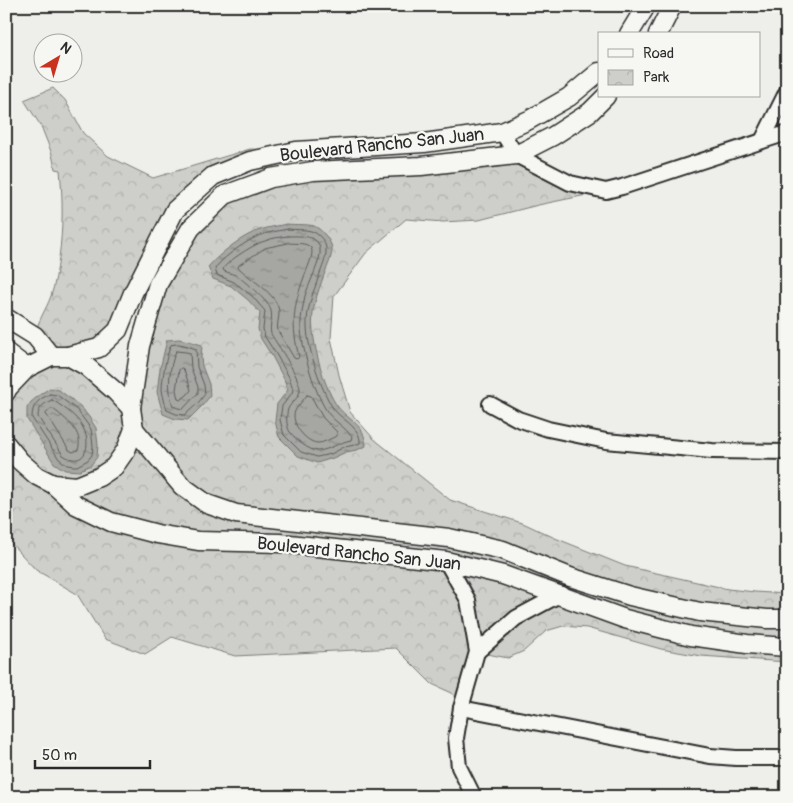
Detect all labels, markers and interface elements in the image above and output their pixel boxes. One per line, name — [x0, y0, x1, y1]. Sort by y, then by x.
north arrow — [32, 32, 82, 82]
legend — [598, 32, 760, 98]
text: N — [57, 39, 75, 58]
text: Road — [643, 44, 674, 63]
text: Park — [643, 68, 670, 87]
street label: Boulevard Rancho San Juan — [279, 123, 485, 167]
street label: Boulevard Rancho San Juan — [256, 532, 462, 576]
scale bar — [35, 738, 150, 770]
text: 50 m — [42, 746, 77, 765]

